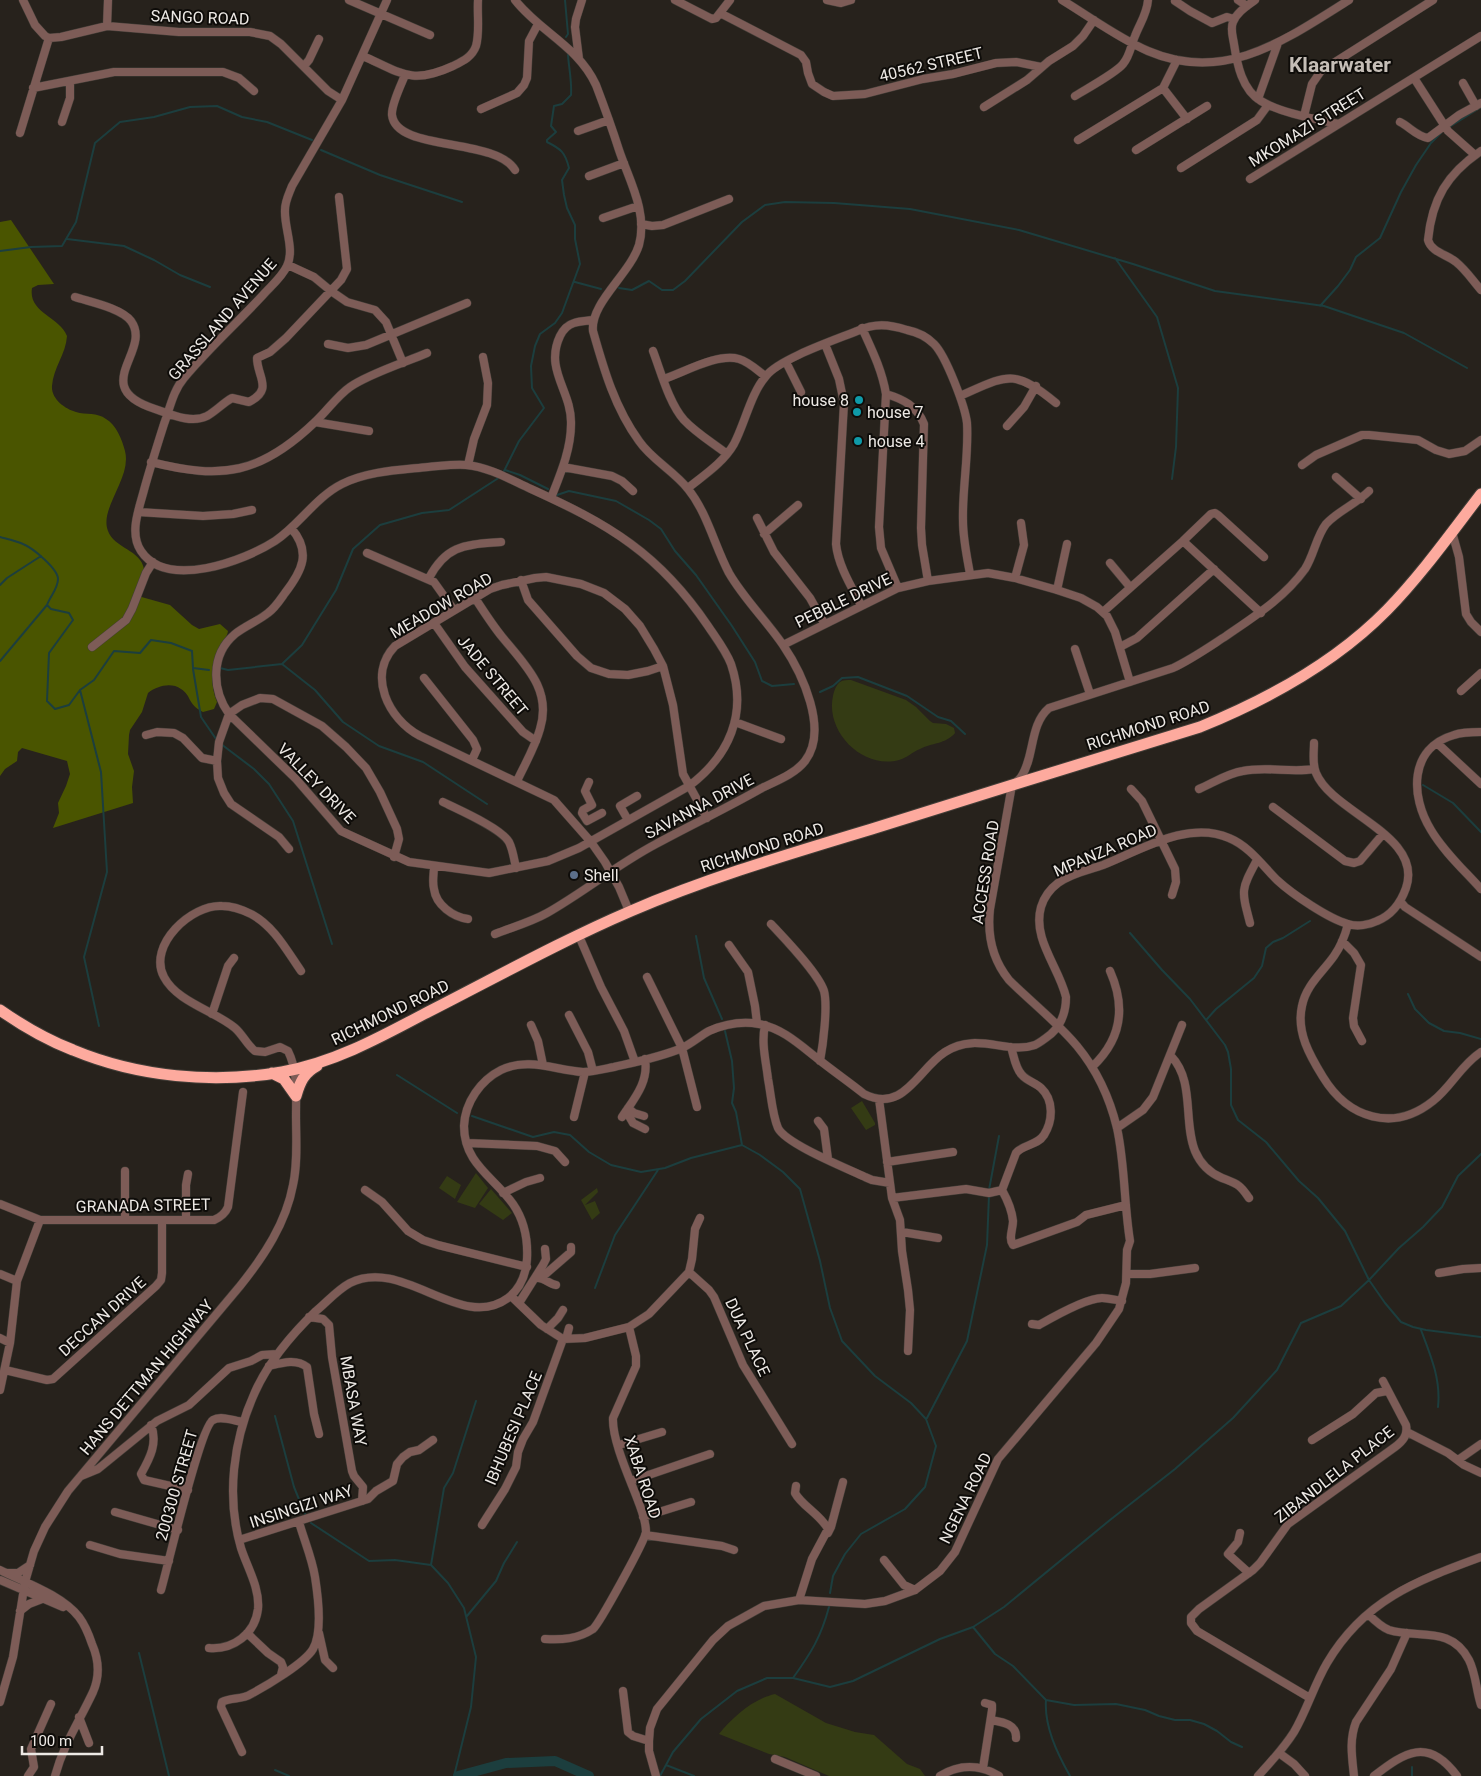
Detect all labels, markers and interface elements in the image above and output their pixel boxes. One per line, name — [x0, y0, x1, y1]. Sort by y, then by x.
street label: SANGO ROAD — [150, 6, 250, 29]
street label: 40562 STREET — [877, 43, 985, 86]
district label: Klaarwater — [1289, 53, 1391, 77]
street label: MKOMAZI STREET — [1245, 84, 1370, 171]
street label: GRASSLAND AVENUE — [164, 255, 280, 384]
place label: house 8 — [793, 391, 849, 410]
marker: house 8 — [853, 394, 865, 406]
place label: house 7 — [867, 403, 923, 422]
marker: house 7 — [851, 406, 863, 418]
place label: house 4 — [868, 432, 924, 451]
marker: house 4 — [852, 435, 864, 447]
street label: MEADOW ROAD — [387, 569, 496, 642]
street label: PEBBLE DRIVE — [792, 569, 894, 632]
street label: JADE STREET — [453, 631, 532, 720]
street label: RICHMOND ROAD — [1084, 697, 1212, 754]
street label: VALLEY DRIVE — [274, 739, 360, 827]
street label: SAVANNA DRIVE — [642, 770, 757, 843]
street label: RICHMOND ROAD — [698, 819, 826, 876]
street label: ACCESS ROAD — [968, 819, 1003, 925]
street label: MPANZA ROAD — [1051, 820, 1160, 881]
place label: Shell — [584, 866, 619, 885]
marker: Shell — [568, 869, 580, 881]
street label: RICHMOND ROAD — [328, 976, 452, 1049]
street label: GRANADA STREET — [75, 1195, 211, 1216]
street label: DECCAN DRIVE — [55, 1272, 150, 1360]
street label: HANS DETTMAN HIGHWAY — [76, 1295, 217, 1459]
street label: DUA PLACE — [721, 1295, 774, 1379]
street label: MBASA WAY — [336, 1354, 371, 1448]
street label: IBHUBESI PLACE — [481, 1368, 546, 1488]
street label: ZIBANDLELA PLACE — [1271, 1422, 1398, 1527]
street label: 200300 STREET — [152, 1427, 202, 1543]
street label: XABA ROAD — [620, 1433, 665, 1521]
street label: NGENA ROAD — [935, 1450, 996, 1547]
street label: INSINGIZI WAY — [247, 1481, 356, 1532]
scale bar — [22, 1724, 102, 1756]
text: 100 m — [30, 1732, 72, 1750]

